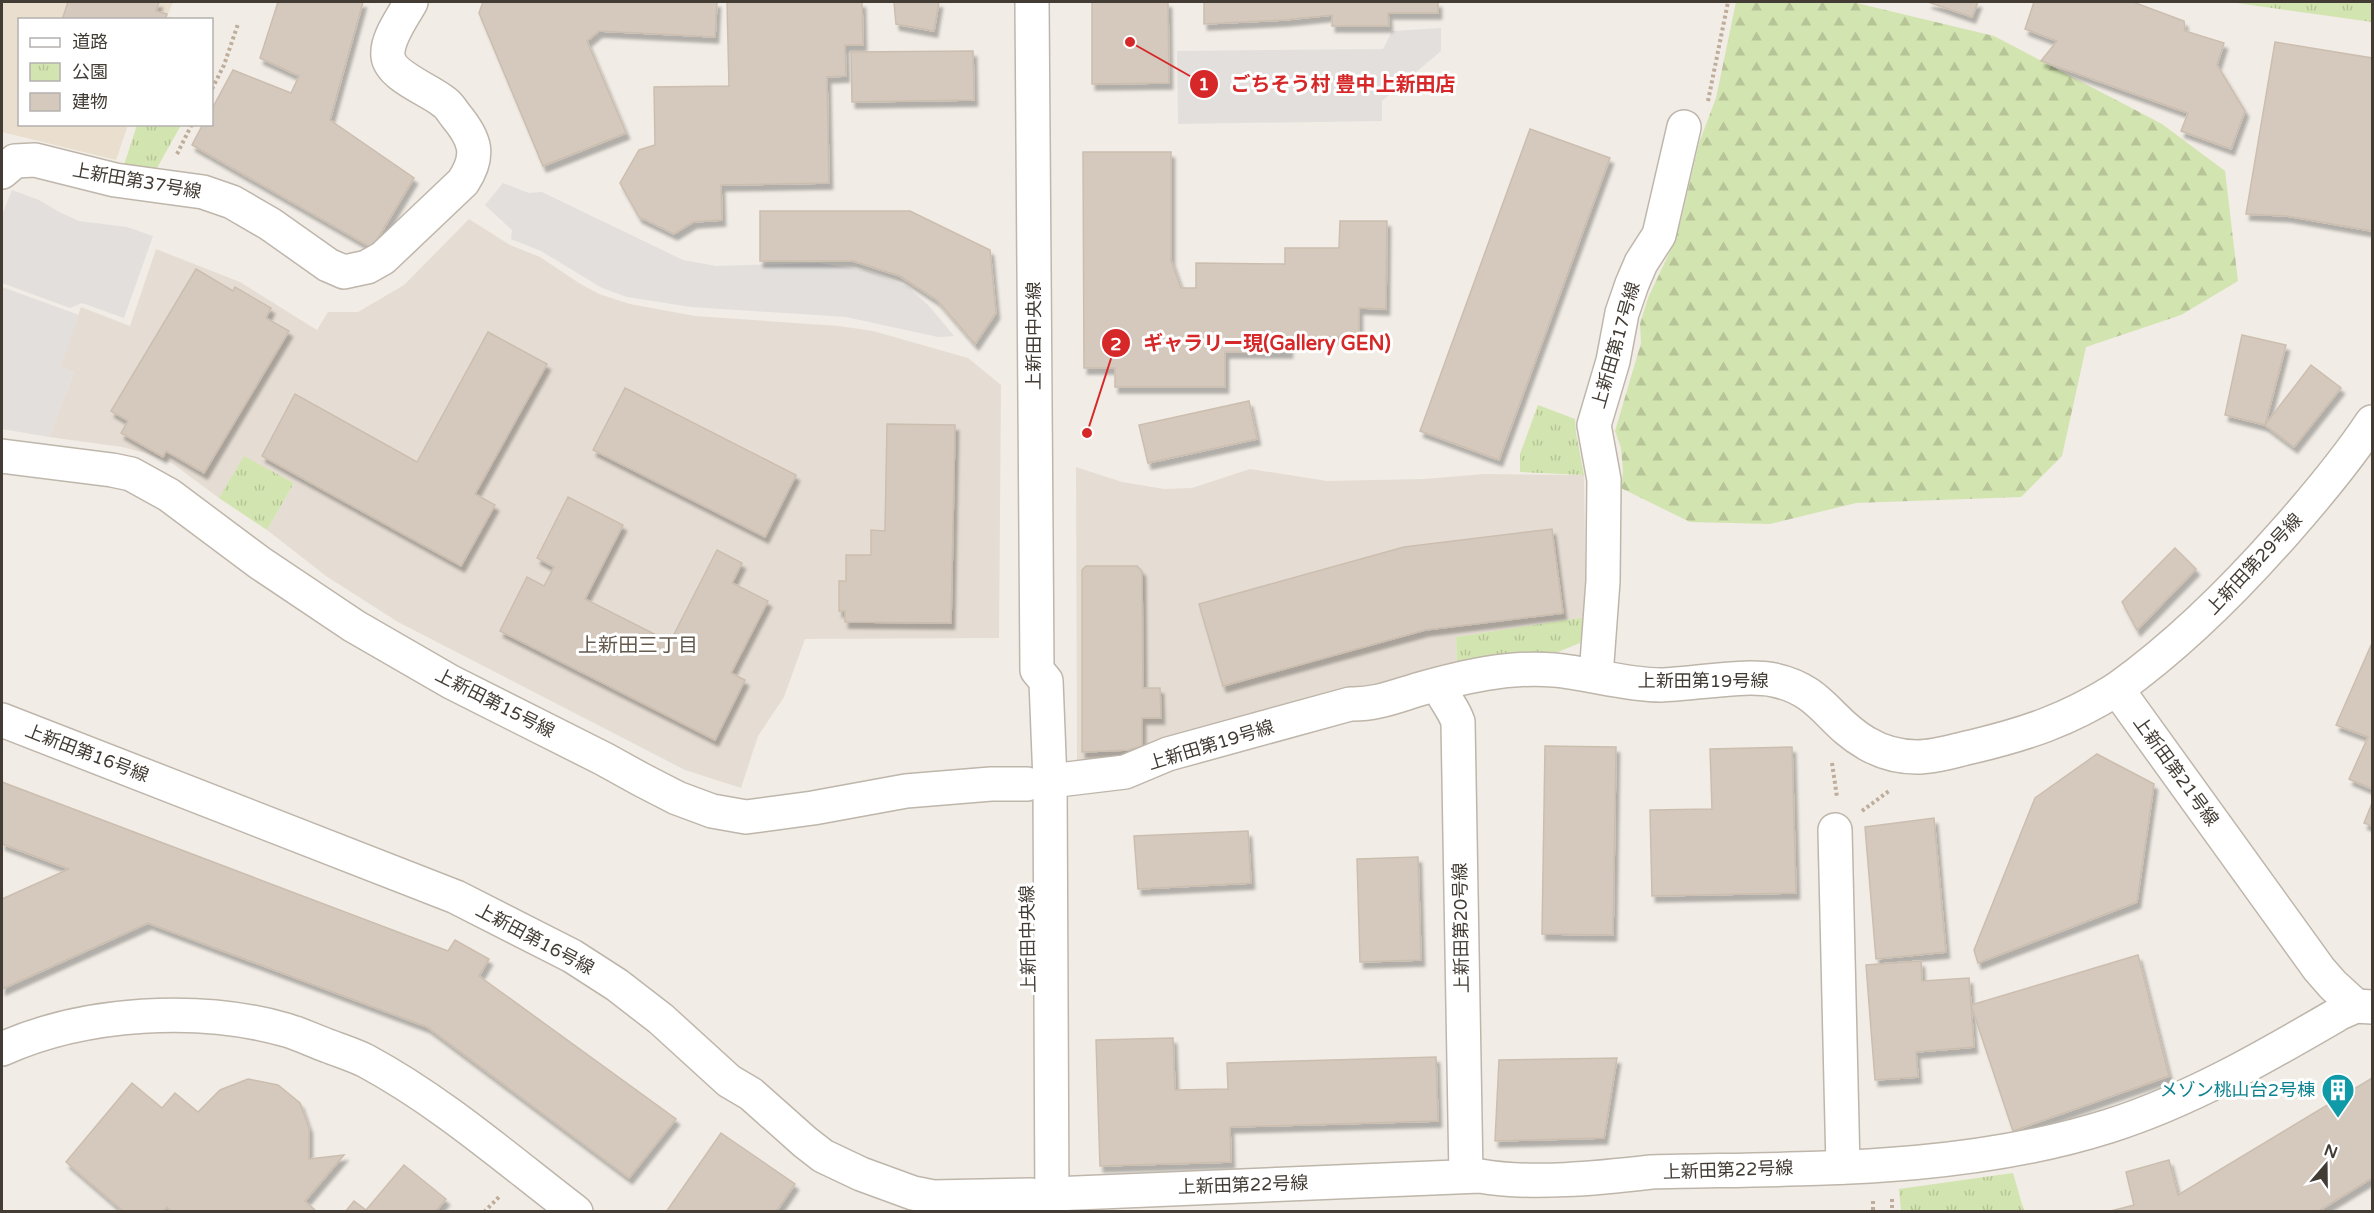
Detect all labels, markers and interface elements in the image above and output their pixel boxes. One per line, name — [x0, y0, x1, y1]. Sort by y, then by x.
legend — [18, 18, 213, 126]
text: 道路 — [72, 31, 108, 53]
text: 公園 — [72, 61, 108, 83]
callout: ごちそう村 豊中上新田店 — [1189, 65, 1468, 103]
text: 1 — [1198, 73, 1210, 95]
text: ごちそう村 豊中上新田店 — [1230, 73, 1456, 97]
text: 建物 — [72, 91, 108, 113]
street label: 上新田第37号線 — [71, 159, 203, 203]
street label: 上新田第17号線 — [1587, 279, 1645, 411]
street label: 上新田中央線 — [1023, 282, 1045, 390]
callout: ギャラリー現(Gallery GEN) — [1101, 324, 1403, 362]
text: ギャラリー現(Gallery GEN) — [1143, 332, 1391, 356]
text: 2 — [1110, 333, 1122, 355]
street label: 上新田第29号線 — [2201, 509, 2307, 619]
district label: 上新田三丁目 — [578, 634, 698, 658]
street label: 上新田第15号線 — [432, 664, 558, 742]
street label: 上新田第19号線 — [1638, 670, 1768, 692]
street label: 上新田第21号線 — [2129, 712, 2223, 830]
street label: 上新田第19号線 — [1145, 715, 1277, 775]
street label: 上新田第16号線 — [22, 719, 152, 787]
street label: 上新田第20号線 — [1449, 863, 1473, 993]
street label: 上新田中央線 — [1016, 885, 1040, 993]
street label: 上新田第16号線 — [472, 899, 598, 979]
building icon: メゾン桃山台2号棟 — [2320, 1072, 2356, 1119]
place label: メゾン桃山台2号棟 — [2160, 1079, 2315, 1101]
north arrow — [2296, 1135, 2356, 1195]
text: N — [2321, 1140, 2340, 1163]
street label: 上新田第22号線 — [1662, 1157, 1794, 1183]
street label: 上新田第22号線 — [1177, 1172, 1309, 1198]

